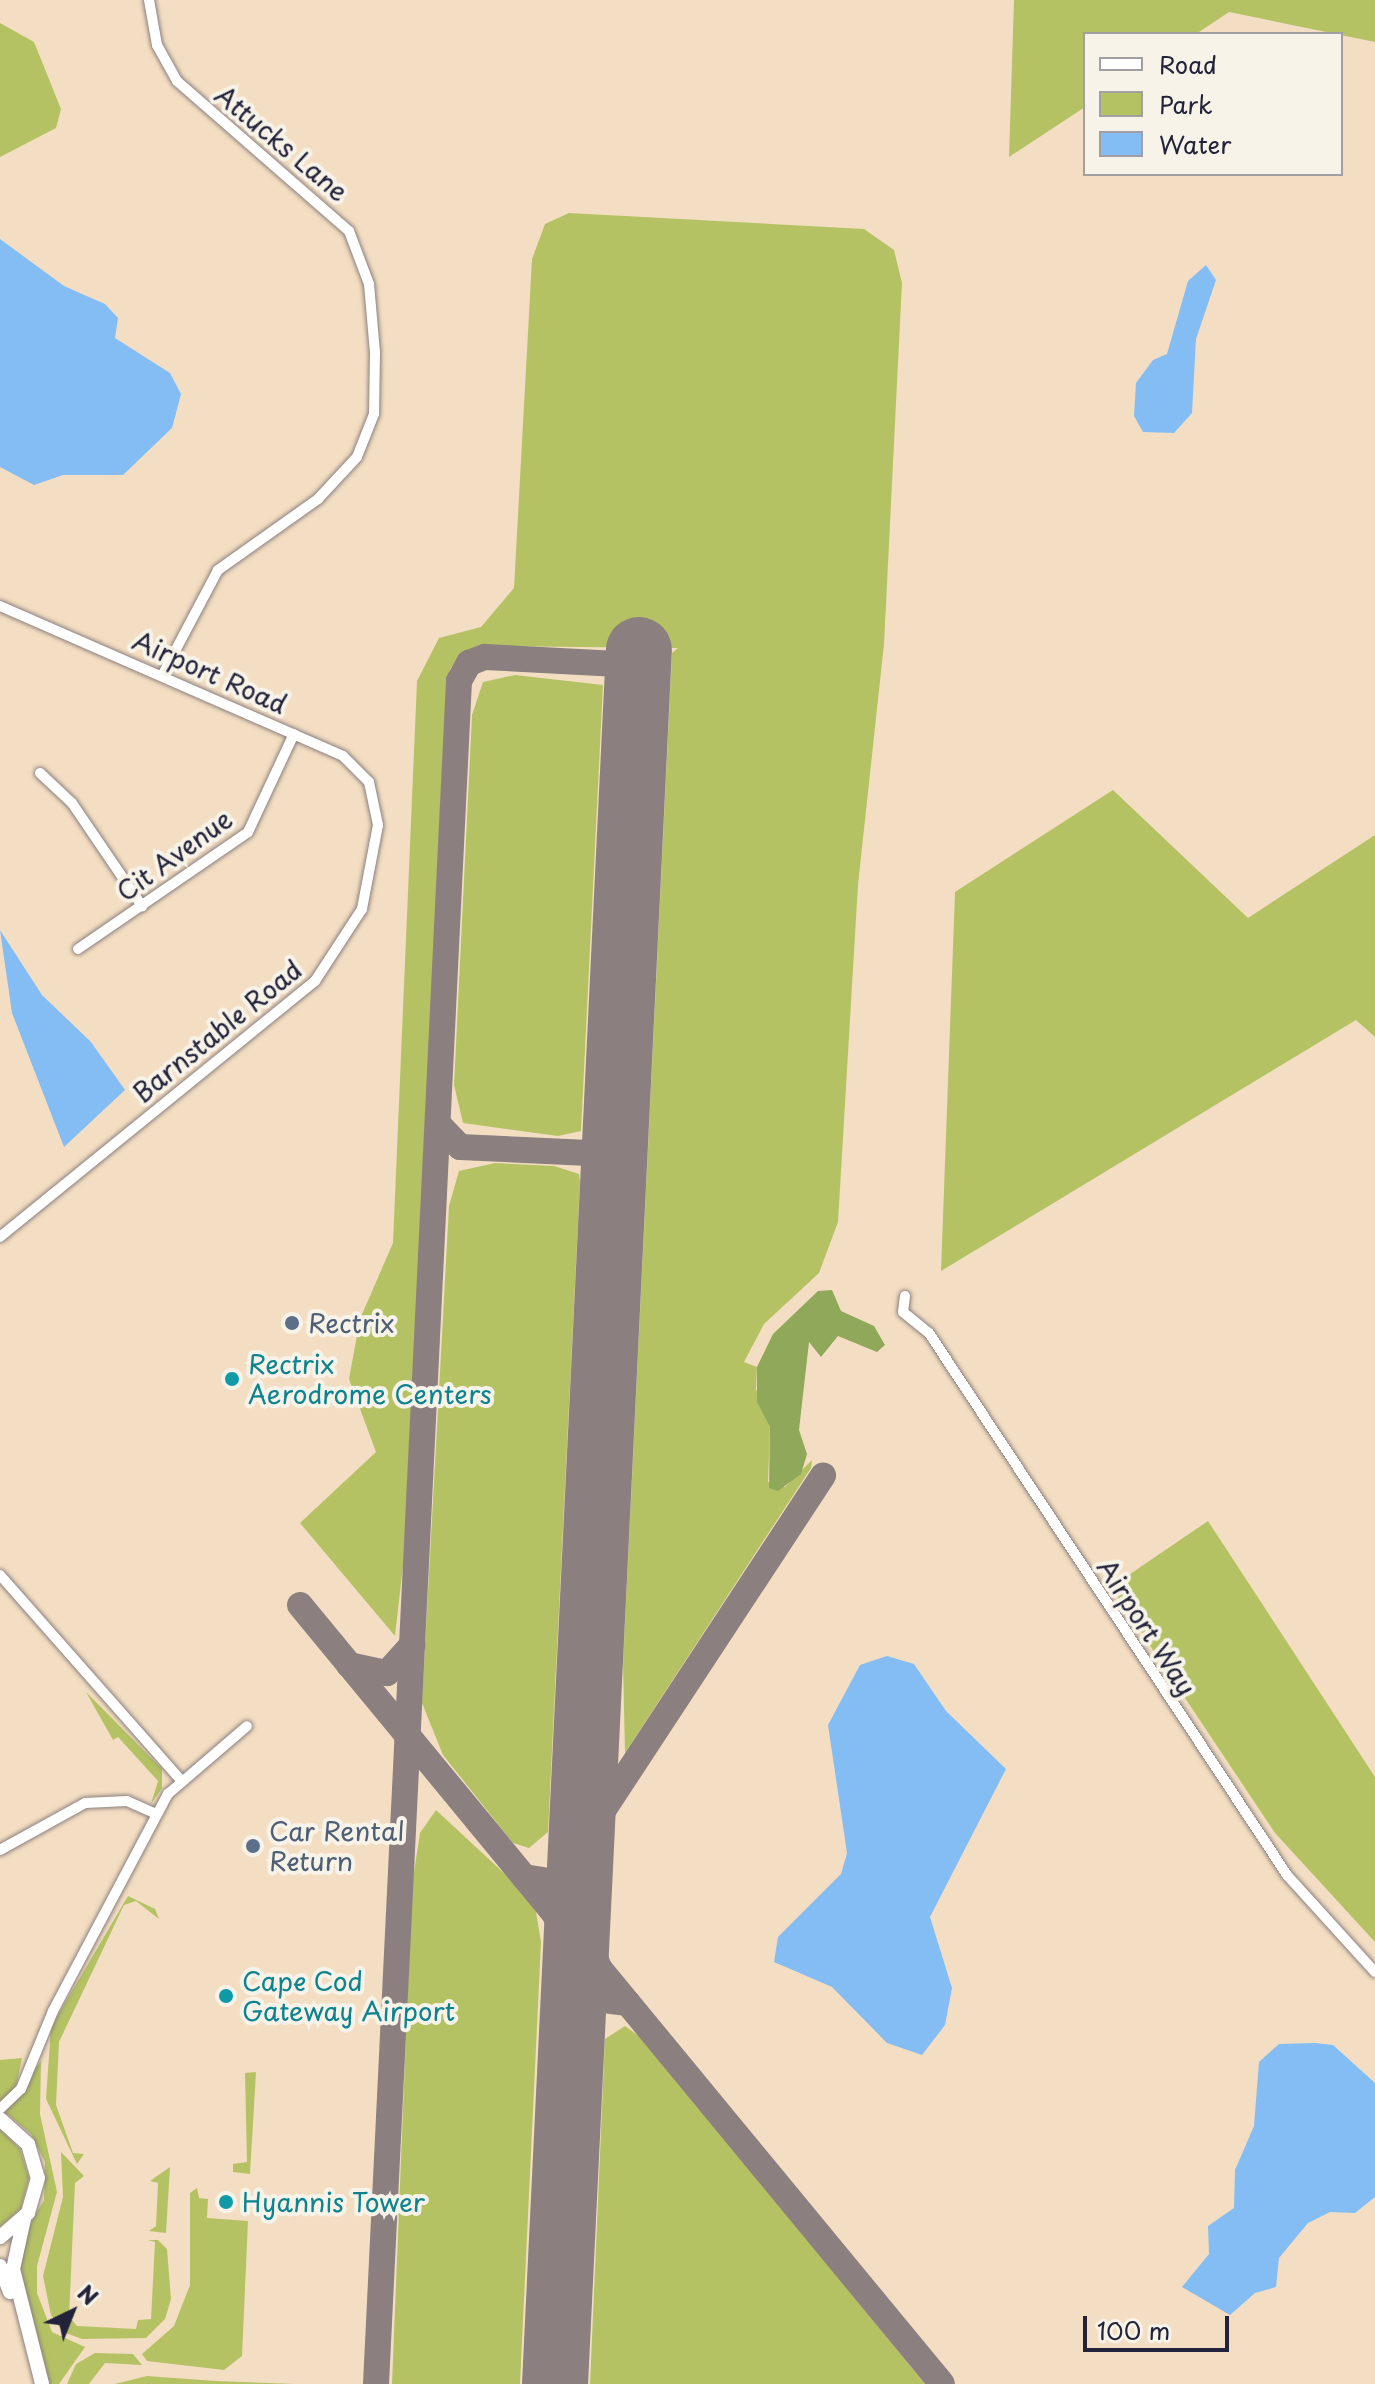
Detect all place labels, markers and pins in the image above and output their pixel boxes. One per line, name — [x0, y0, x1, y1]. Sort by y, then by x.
place label: Rectrix — [308, 1307, 394, 1339]
marker: Rectrix — [283, 1314, 301, 1332]
place label: Rectrix Aerodrome Centers — [248, 1348, 492, 1410]
marker: Rectrix Aerodrome Centers — [223, 1370, 241, 1388]
place label: Car Rental Return — [269, 1815, 406, 1876]
marker: Car Rental Return — [244, 1837, 262, 1855]
place label: Cape Cod Gateway Airport — [242, 1965, 456, 2026]
marker: Cape Cod Gateway Airport — [217, 1987, 235, 2005]
place label: Hyannis Tower — [242, 2186, 425, 2218]
marker: Hyannis Tower — [217, 2193, 235, 2211]

